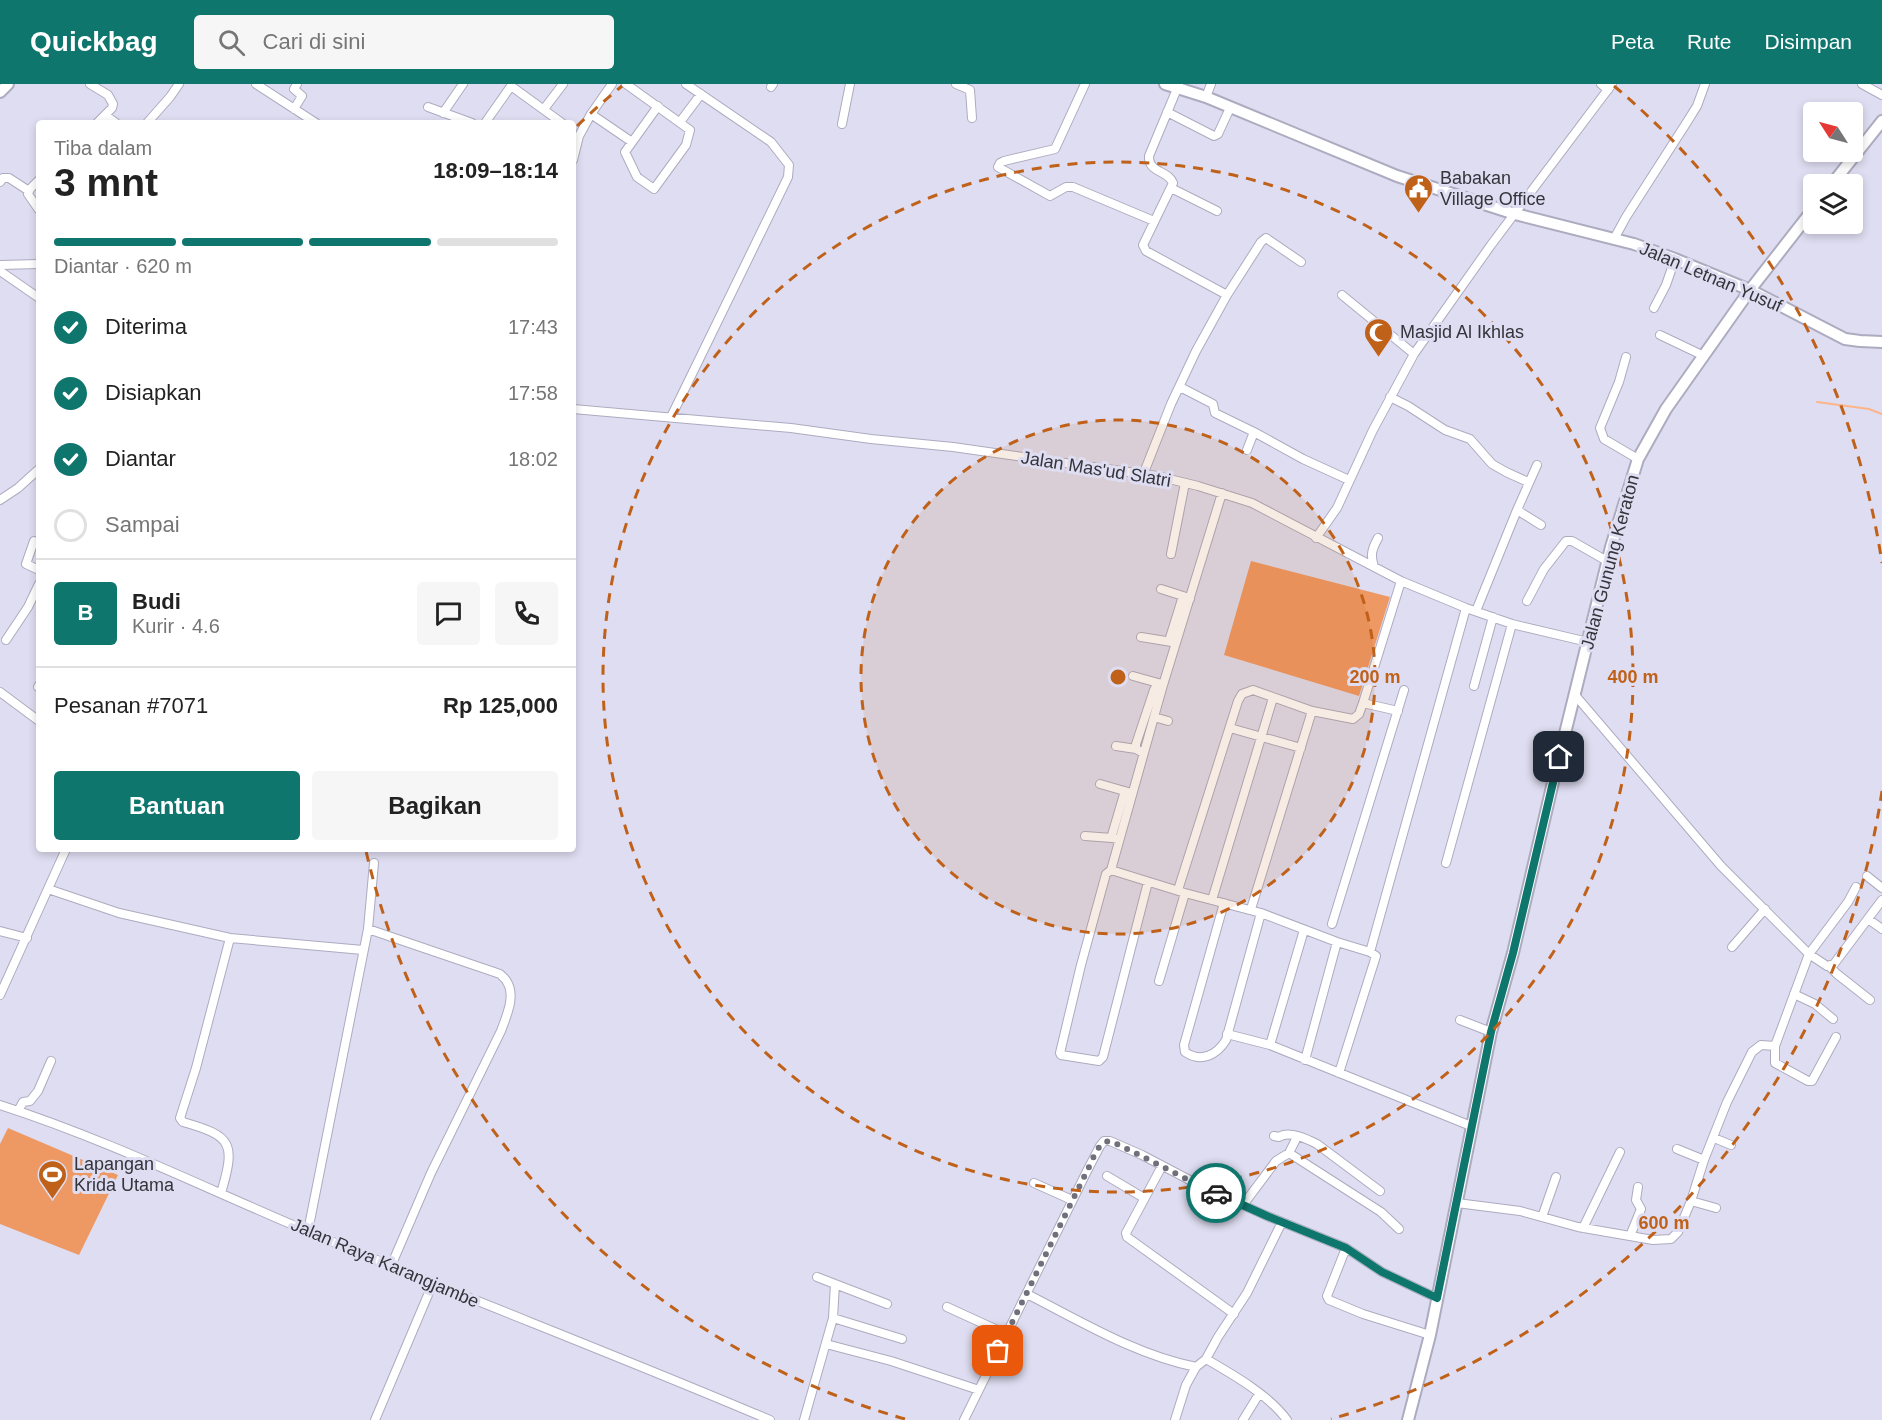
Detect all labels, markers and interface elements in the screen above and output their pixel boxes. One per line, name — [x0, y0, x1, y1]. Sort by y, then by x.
search box — [194, 15, 614, 69]
text: Quickbag — [30, 26, 158, 57]
icon: search — [215, 26, 248, 59]
text: Cari di sini — [263, 29, 365, 54]
text: Peta — [1611, 30, 1654, 53]
text: Rute — [1687, 30, 1731, 53]
text: Disimpan — [1764, 30, 1852, 53]
north arrow — [1803, 102, 1863, 162]
map controls — [1803, 102, 1863, 234]
text: Tiba dalam — [54, 137, 152, 159]
text: 18:09–18:14 — [433, 158, 558, 183]
text: 3 mnt — [54, 161, 158, 204]
place label: Babakan Village Office — [1440, 168, 1545, 209]
public building icon: Babakan Village Office — [1403, 172, 1435, 214]
button: layers — [1803, 174, 1863, 234]
street label: Jalan Letnan Yusuf — [1637, 238, 1786, 316]
text: Diantar · 620 m — [54, 255, 192, 277]
icon: check — [54, 311, 87, 344]
text: Diterima — [105, 314, 187, 339]
text: 17:43 — [508, 316, 558, 338]
mosque icon: Masjid Al Ikhlas — [1363, 316, 1395, 358]
place label: Masjid Al Ikhlas — [1400, 322, 1524, 342]
icon: check — [54, 377, 87, 410]
text: Disiapkan — [105, 380, 202, 405]
text: 17:58 — [508, 382, 558, 404]
icon: check — [54, 443, 87, 476]
text: Diantar — [105, 446, 176, 471]
street label: Jalan Mas'ud Slatri — [1020, 447, 1172, 491]
text: 18:02 — [508, 448, 558, 470]
street label: Jalan Gunung Keraton — [1577, 472, 1643, 652]
text: Sampai — [105, 512, 180, 537]
button: chat — [417, 582, 480, 645]
button: phone — [495, 582, 558, 645]
text: Budi — [132, 589, 181, 614]
text: B — [78, 600, 93, 625]
text: Kurir · 4.6 — [132, 615, 220, 637]
centre of rings — [1108, 667, 1128, 687]
text: 200 m — [1349, 667, 1401, 687]
text: 400 m — [1607, 667, 1659, 687]
text: Pesanan #7071 — [54, 693, 208, 718]
text: Rp 125,000 — [443, 693, 558, 718]
pin — [1533, 731, 1584, 782]
icon: home — [1542, 740, 1575, 773]
button: Bantuan — [54, 771, 300, 840]
button: Bagikan — [312, 771, 558, 840]
place label: Lapangan Krida Utama — [74, 1154, 175, 1195]
sports icon: Lapangan Krida Utama — [37, 1158, 69, 1200]
courier — [1186, 1163, 1246, 1223]
icon: car — [1200, 1177, 1233, 1210]
text: 600 m — [1638, 1213, 1690, 1233]
street label: Jalan Raya Karangjambe — [288, 1214, 482, 1312]
pin — [972, 1325, 1023, 1376]
icon: bag — [981, 1334, 1014, 1367]

